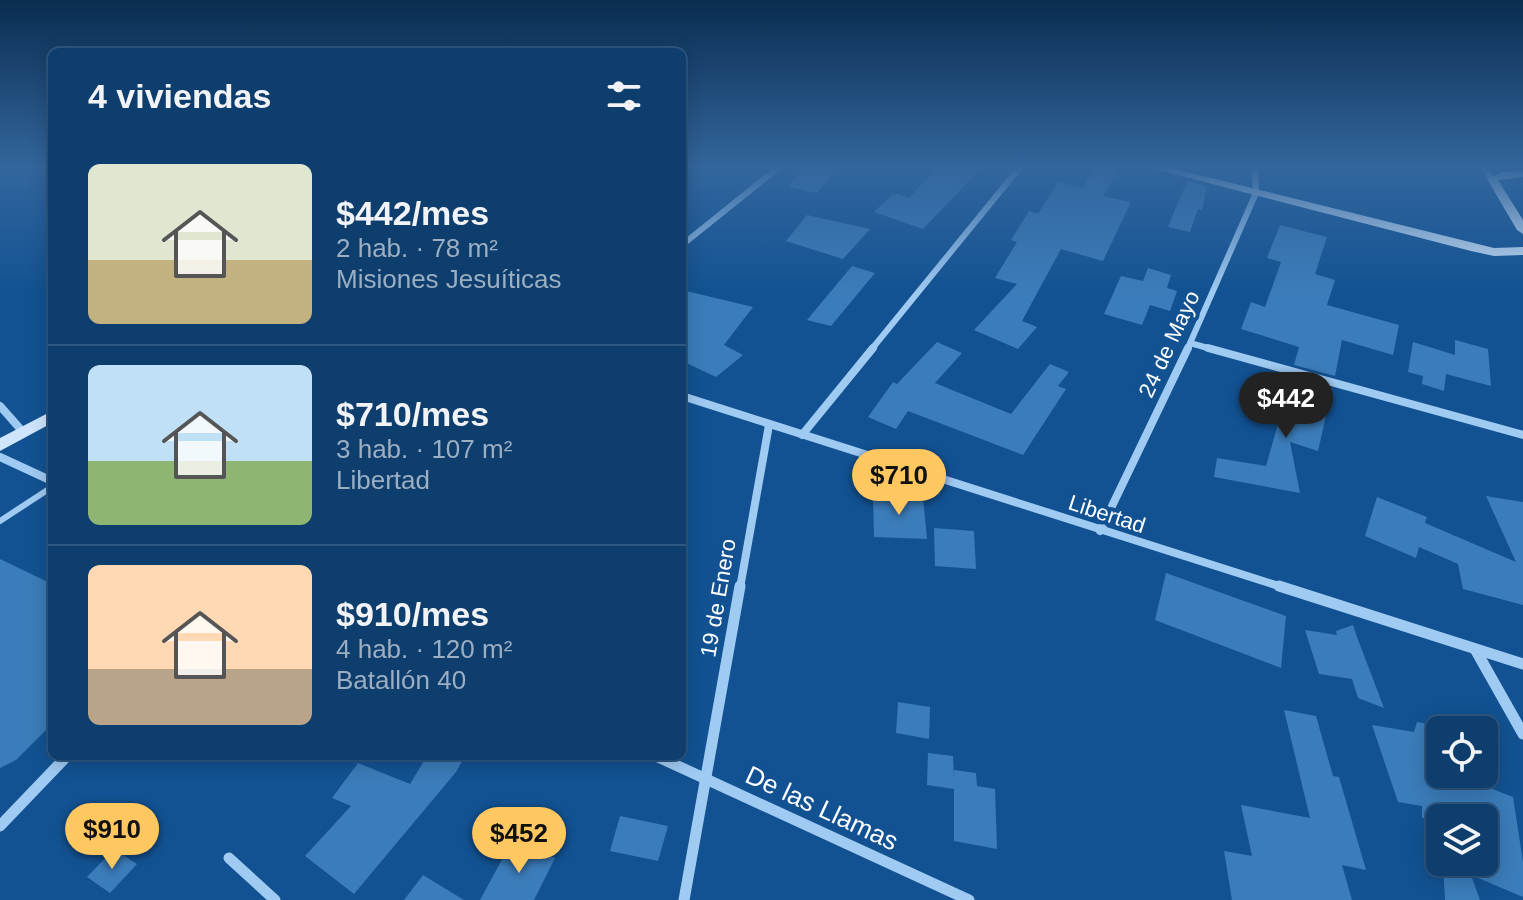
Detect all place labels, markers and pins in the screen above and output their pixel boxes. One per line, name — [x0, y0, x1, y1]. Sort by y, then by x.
pin: $442 — [1239, 372, 1333, 440]
pin: $710 — [852, 449, 946, 517]
pin: $910 — [65, 803, 159, 871]
pin: $452 — [472, 807, 566, 875]

